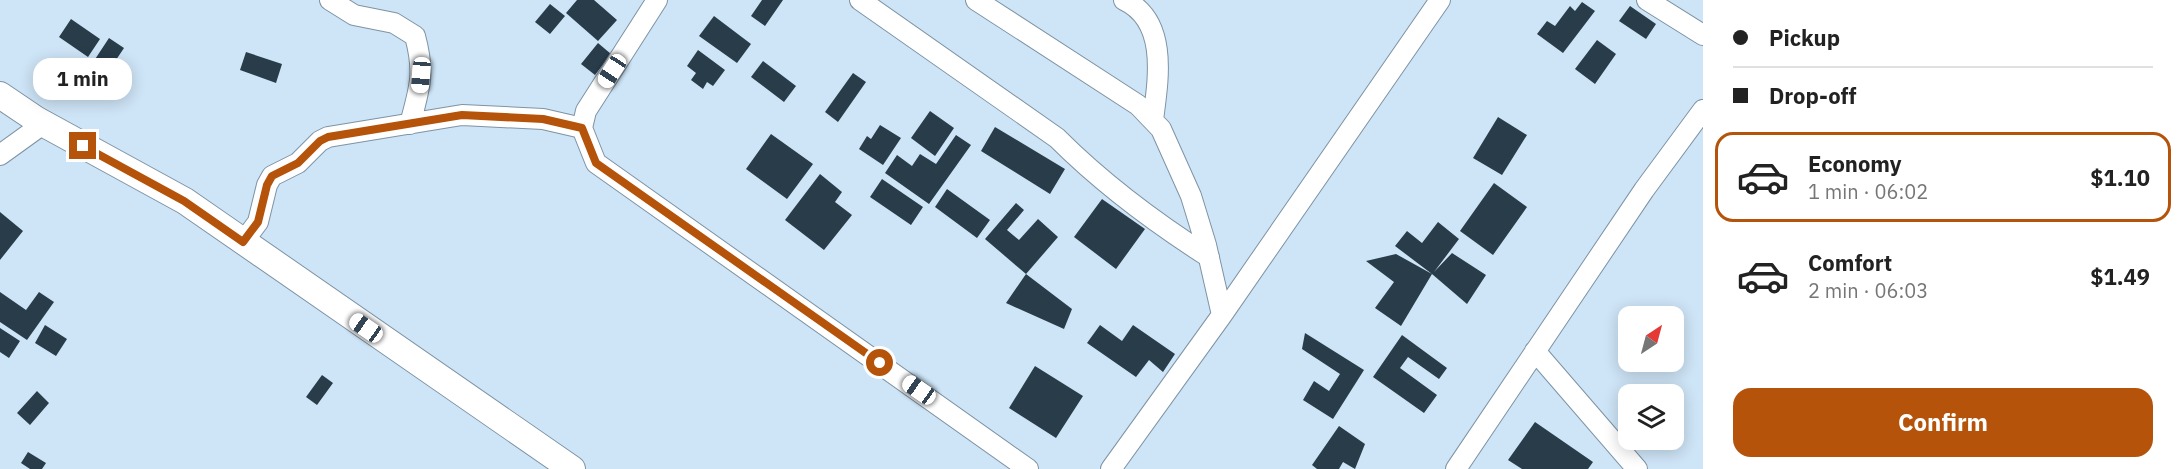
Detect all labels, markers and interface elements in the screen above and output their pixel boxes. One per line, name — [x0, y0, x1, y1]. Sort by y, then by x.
text: Pickup — [1769, 23, 1840, 52]
car — [595, 51, 629, 91]
car — [410, 56, 432, 94]
callout: 1 min — [34, 59, 132, 101]
text: 1 min — [56, 65, 109, 92]
text: Drop-off — [1769, 81, 1856, 110]
route end — [69, 132, 96, 159]
text: Economy — [1808, 149, 1902, 178]
icon: car — [1736, 150, 1790, 204]
text: $1.10 — [2090, 163, 2150, 192]
text: 1 min · 06:02 — [1808, 178, 1928, 205]
text: Comfort — [1808, 248, 1892, 277]
icon: car — [1736, 249, 1790, 303]
text: $1.49 — [2090, 262, 2150, 291]
text: 2 min · 06:03 — [1808, 277, 1928, 304]
north arrow — [1618, 306, 1684, 372]
map controls — [1618, 306, 1684, 450]
car — [346, 310, 386, 346]
route start — [866, 349, 893, 376]
car — [899, 372, 939, 408]
button: layers — [1618, 384, 1684, 450]
button: Confirm — [1733, 388, 2153, 457]

